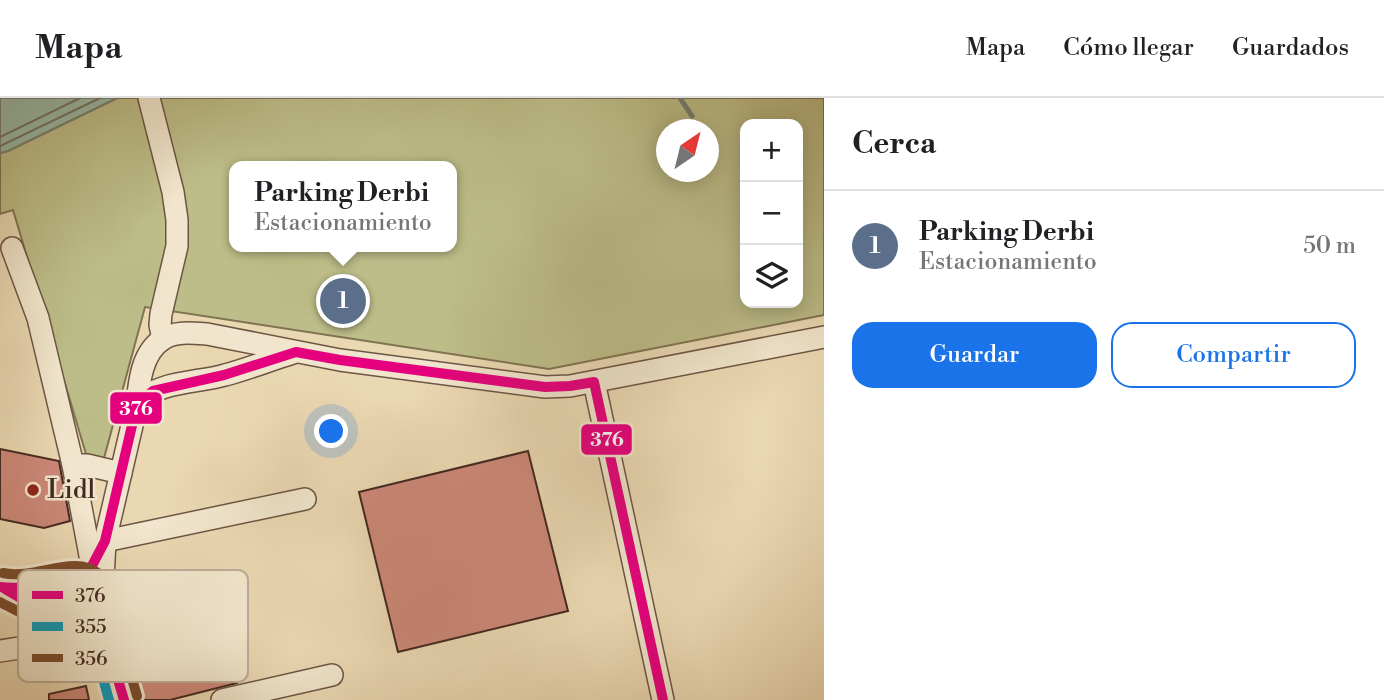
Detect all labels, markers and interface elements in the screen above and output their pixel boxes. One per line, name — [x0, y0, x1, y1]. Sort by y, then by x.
text: Mapa — [35, 28, 122, 69]
text: Mapa — [966, 33, 1025, 63]
text: Cómo llegar — [1063, 33, 1194, 63]
text: Guardados — [1232, 33, 1349, 63]
north arrow — [656, 119, 719, 182]
map controls — [740, 119, 803, 308]
button: + — [740, 119, 803, 182]
text: Cerca — [852, 125, 936, 163]
popup — [229, 161, 457, 252]
text: Parking Derbi — [254, 177, 429, 209]
button: − — [740, 182, 803, 245]
text: Estacionamiento — [254, 209, 432, 237]
text: Parking Derbi — [919, 216, 1094, 248]
text: 1 — [869, 232, 881, 260]
text: 50 m — [1303, 232, 1356, 260]
button: layers — [740, 245, 803, 308]
text: Estacionamiento — [919, 248, 1097, 276]
pin: 1 — [320, 275, 366, 327]
button: Guardar — [852, 322, 1097, 388]
button: Compartir — [1111, 322, 1356, 388]
line badge: 376 — [109, 391, 163, 425]
text: 376 — [119, 397, 153, 421]
your location — [314, 414, 348, 448]
line badge: 376 — [580, 423, 633, 456]
text: 376 — [590, 428, 624, 452]
place label: Lidl — [47, 474, 96, 506]
marker: Lidl — [25, 482, 41, 498]
legend — [18, 570, 248, 682]
text: 376 — [75, 584, 106, 608]
text: 355 — [75, 615, 106, 639]
text: 356 — [75, 647, 107, 671]

